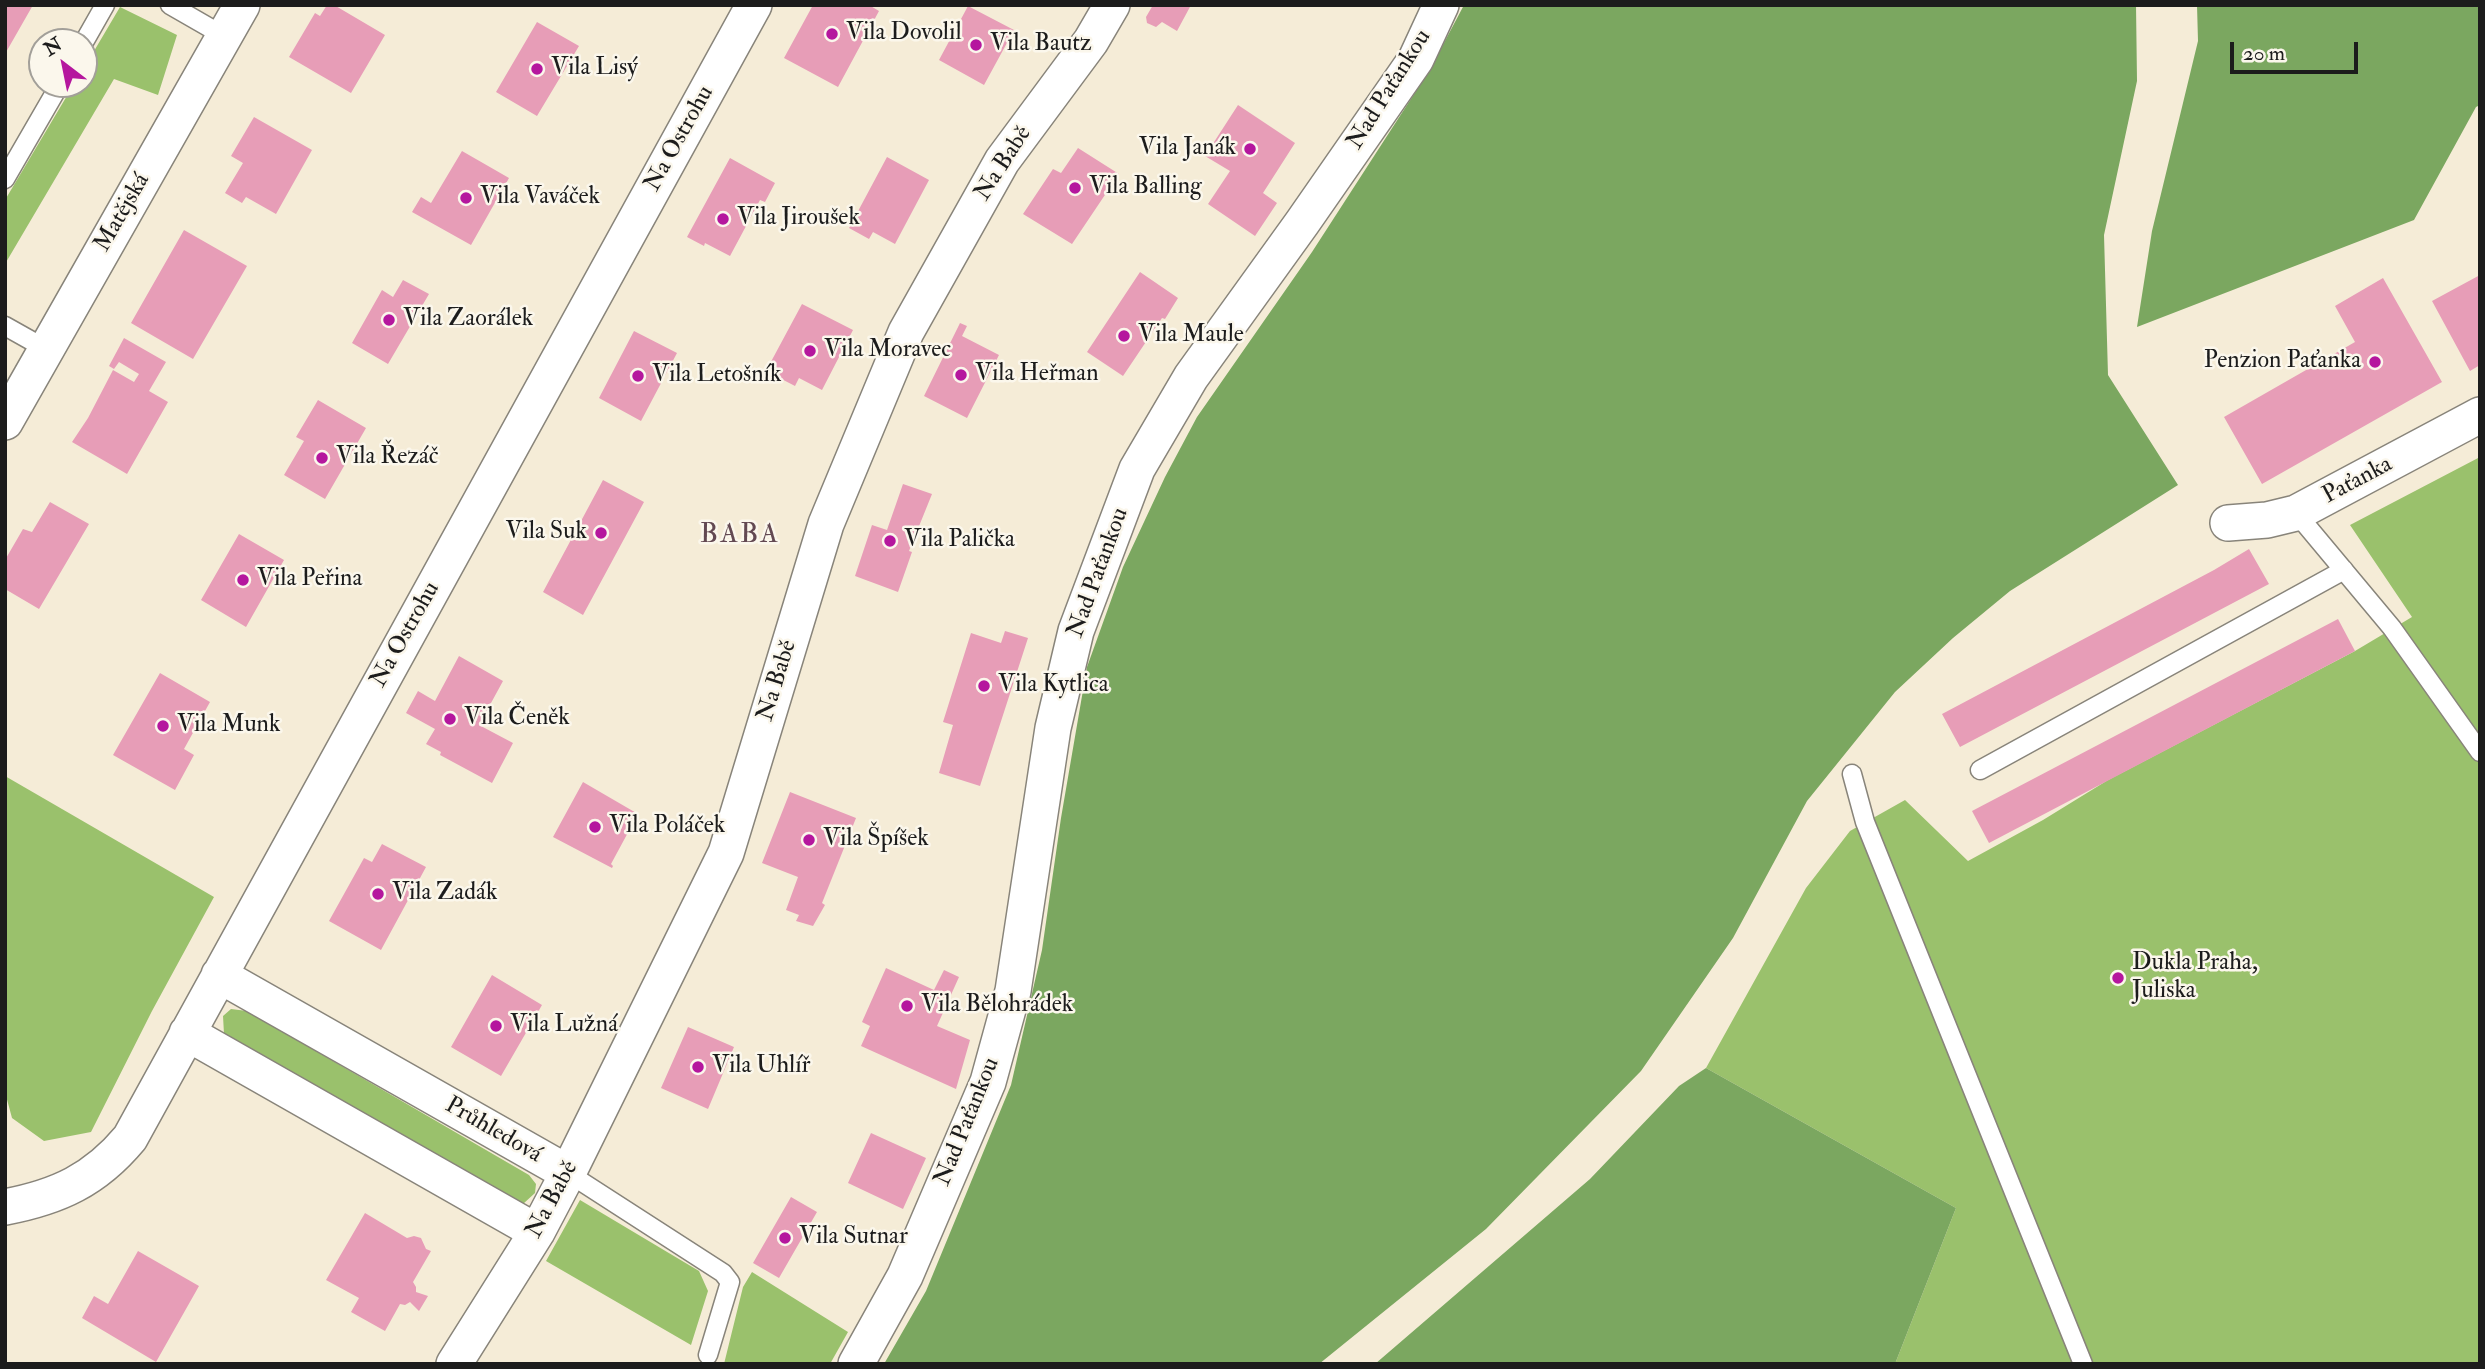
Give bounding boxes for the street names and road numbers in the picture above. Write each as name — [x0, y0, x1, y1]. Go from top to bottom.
street label: Nad Paťankou — [1342, 25, 1438, 155]
street label: Na Ostrohu — [639, 81, 721, 197]
street label: Na Babě — [969, 121, 1039, 207]
street label: Matějská — [89, 169, 157, 257]
street label: Paťanka — [2318, 451, 2398, 511]
street label: Nad Paťankou — [1062, 504, 1136, 642]
street label: Na Ostrohu — [365, 577, 447, 693]
street label: Na Babě — [752, 637, 804, 725]
street label: Nad Paťankou — [929, 1054, 1007, 1190]
street label: Průhledová — [439, 1092, 547, 1170]
street label: Na Babě — [521, 1156, 585, 1244]

